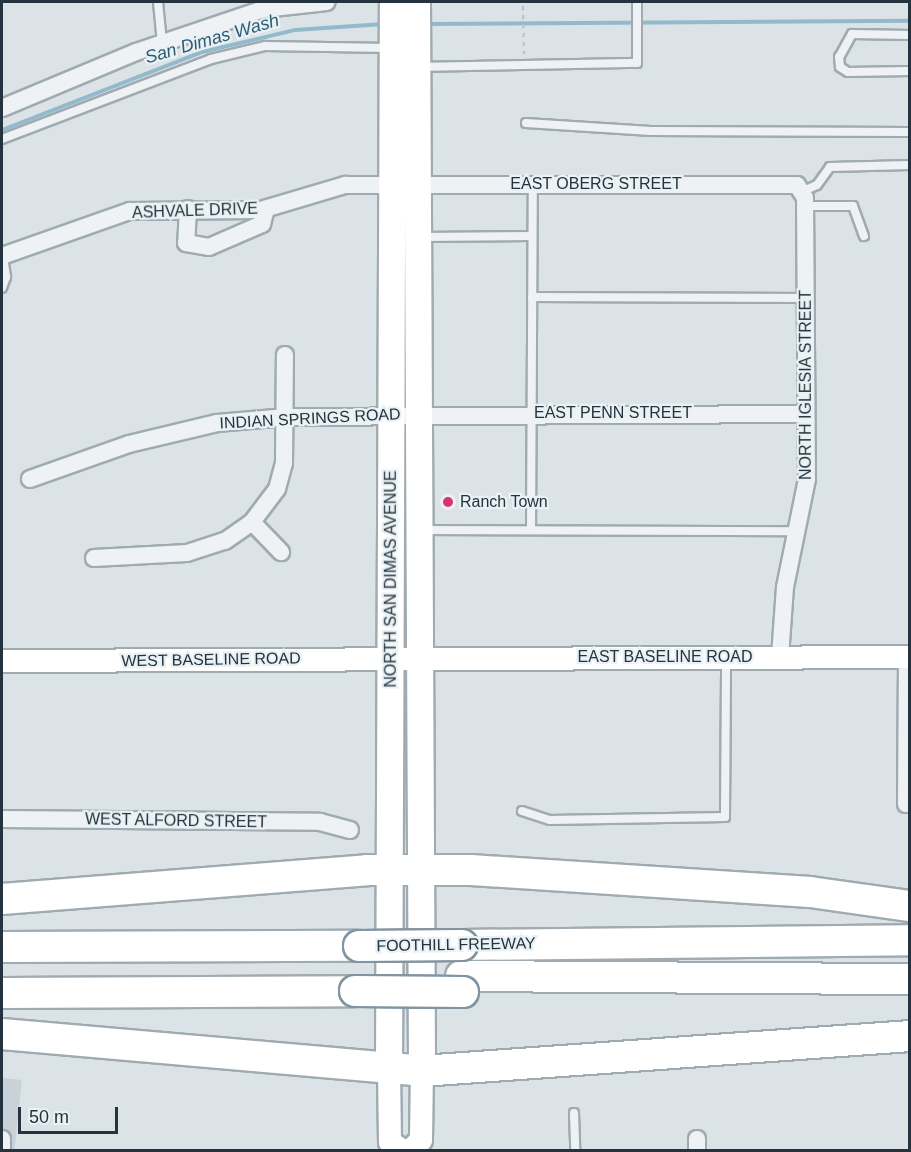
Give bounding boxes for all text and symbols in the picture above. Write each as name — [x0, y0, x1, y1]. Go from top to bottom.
water label: San Dimas Wash — [142, 10, 282, 68]
street label: EAST OBERG STREET — [510, 174, 682, 194]
street label: ASHVALE DRIVE — [132, 199, 258, 223]
street label: NORTH IGLESIA STREET — [796, 290, 816, 480]
street label: EAST PENN STREET — [534, 403, 692, 423]
street label: INDIAN SPRINGS ROAD — [219, 405, 401, 433]
street label: NORTH SAN DIMAS AVENUE — [381, 470, 401, 688]
place label: Ranch Town — [460, 492, 548, 512]
marker: Ranch Town — [441, 495, 455, 509]
street label: EAST BASELINE ROAD — [577, 647, 753, 667]
street label: WEST BASELINE ROAD — [121, 649, 301, 671]
street label: WEST ALFORD STREET — [84, 810, 268, 832]
street label: FOOTHILL FREEWAY — [376, 934, 536, 956]
scale bar — [21, 1095, 122, 1133]
text: 50 m — [29, 1107, 69, 1127]

